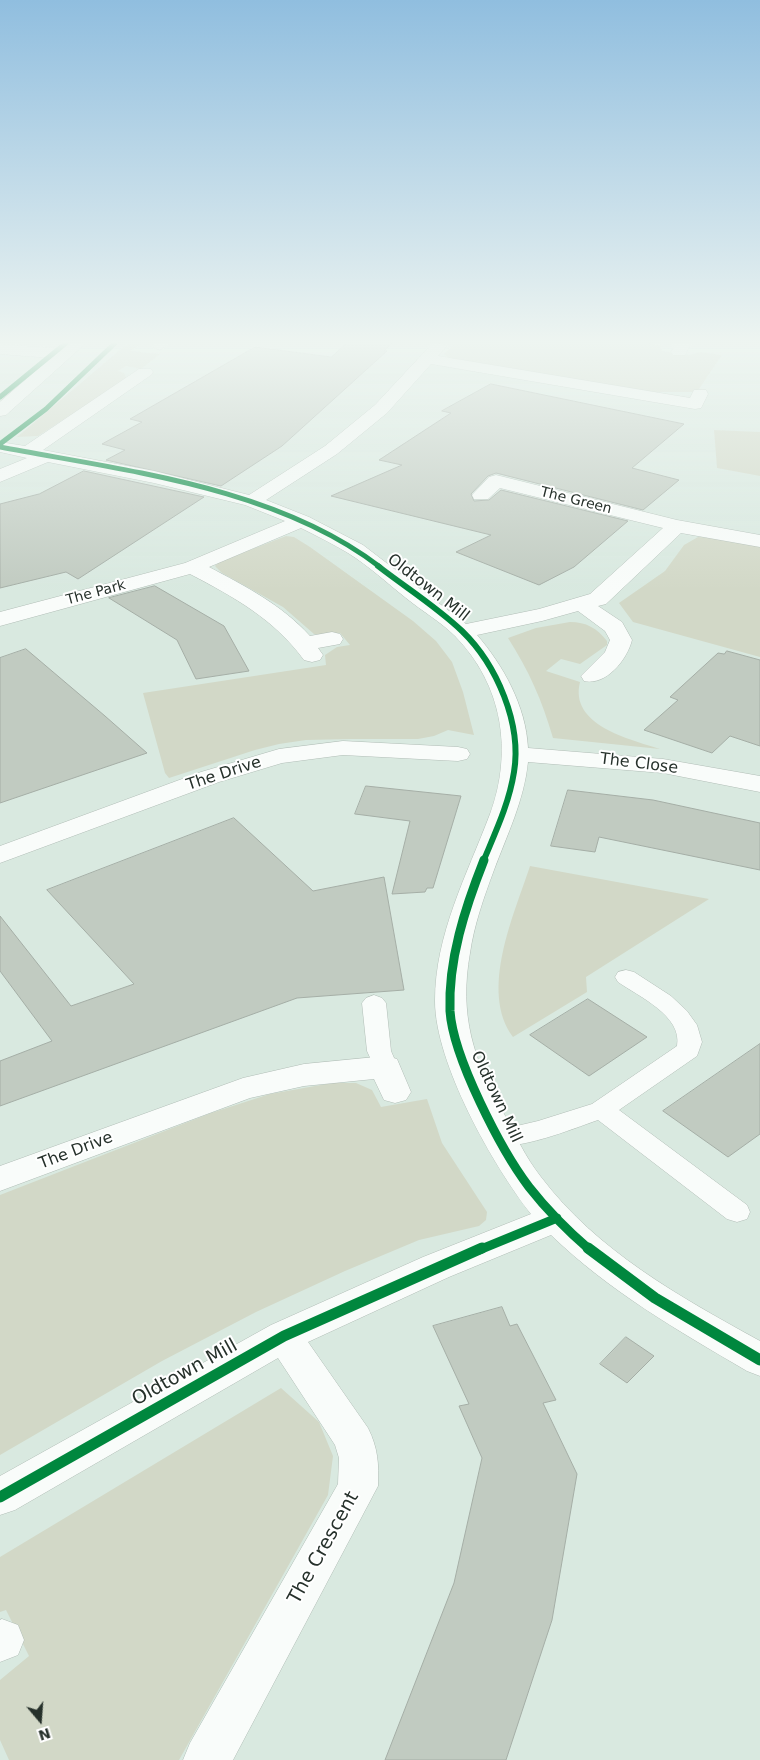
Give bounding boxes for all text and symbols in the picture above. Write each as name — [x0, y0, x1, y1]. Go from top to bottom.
street label: The Green — [539, 484, 613, 518]
street label: Oldtown Mill — [383, 550, 473, 626]
street label: The Park — [64, 577, 128, 609]
street label: The Close — [599, 750, 679, 778]
street label: The Drive — [184, 753, 264, 795]
street label: Oldtown Mill — [466, 1048, 526, 1146]
street label: The Drive — [36, 1128, 116, 1174]
street label: Oldtown Mill — [128, 1335, 242, 1411]
street label: The Crescent — [284, 1488, 364, 1608]
north arrow — [15, 1695, 65, 1745]
text: N — [37, 1725, 53, 1744]

